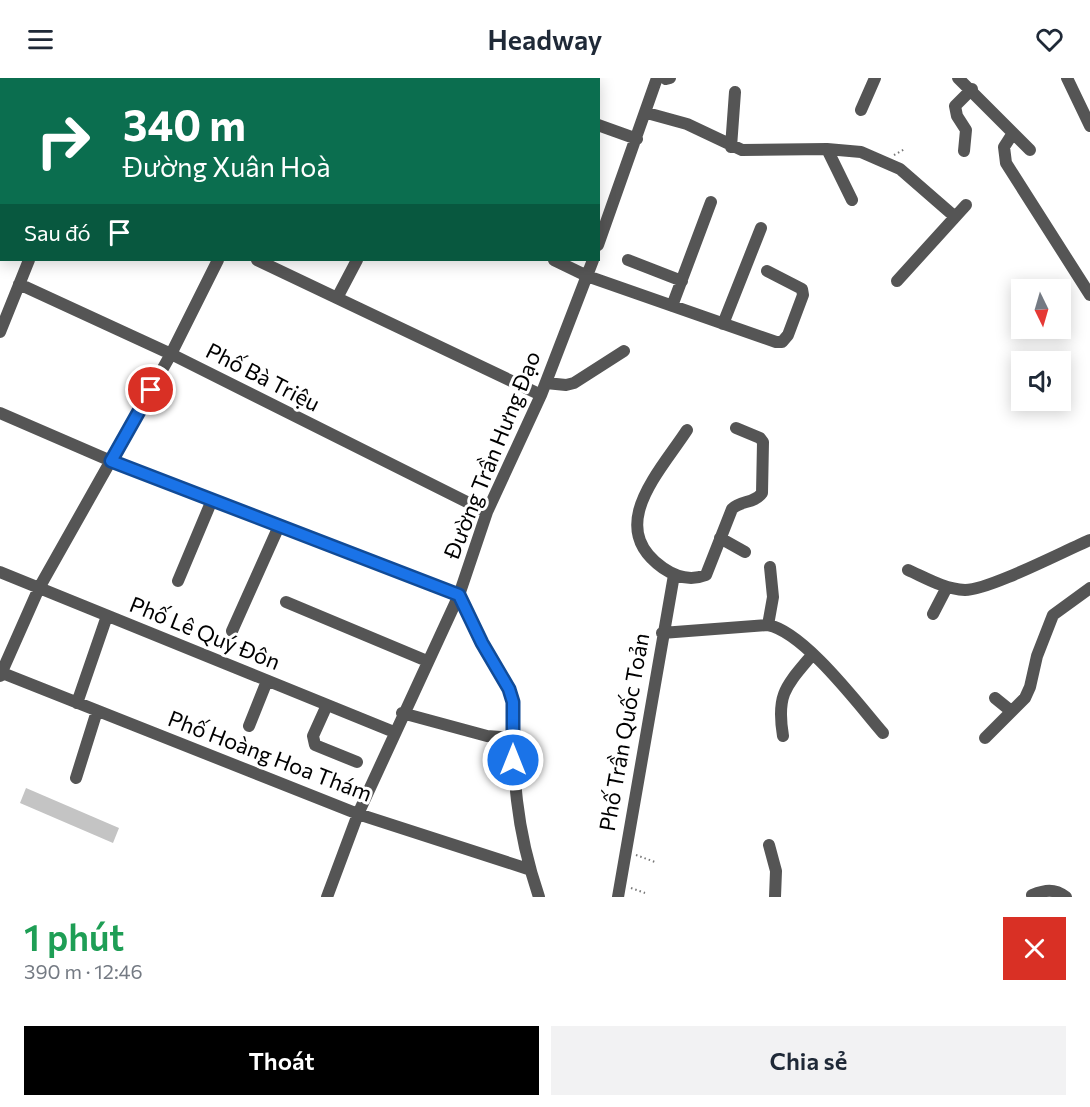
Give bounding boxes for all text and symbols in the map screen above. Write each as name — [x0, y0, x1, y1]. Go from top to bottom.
icon: menu — [24, 23, 57, 56]
text: Headway — [488, 23, 602, 56]
icon: heart — [1033, 23, 1066, 56]
text: 340 m — [123, 98, 246, 150]
icon: right — [24, 102, 102, 180]
text: Đường Xuân Hoà — [123, 150, 330, 183]
icon: arrive — [103, 216, 136, 249]
text: Sau đó — [24, 219, 91, 246]
north arrow — [1011, 279, 1071, 339]
map controls — [1011, 279, 1071, 411]
street label: Phố Bà Triệu — [202, 336, 325, 417]
street label: Đường Trần Hưng Đạo — [437, 347, 546, 564]
button: sound — [1011, 351, 1071, 411]
pin — [125, 364, 176, 415]
icon: arrive — [134, 373, 167, 406]
street label: Phố Lê Quý Đôn — [126, 590, 284, 675]
street label: Phố Trần Quốc Toản — [593, 631, 654, 833]
street label: Phố Hoàng Hoa Thám — [164, 704, 376, 807]
position arrow — [481, 728, 545, 792]
text: 1 phút — [24, 914, 124, 958]
button: close — [1003, 917, 1066, 980]
text: 390 m · 12:46 — [24, 959, 143, 983]
button: Thoát — [24, 1026, 539, 1095]
button: Chia sẻ — [551, 1026, 1066, 1095]

